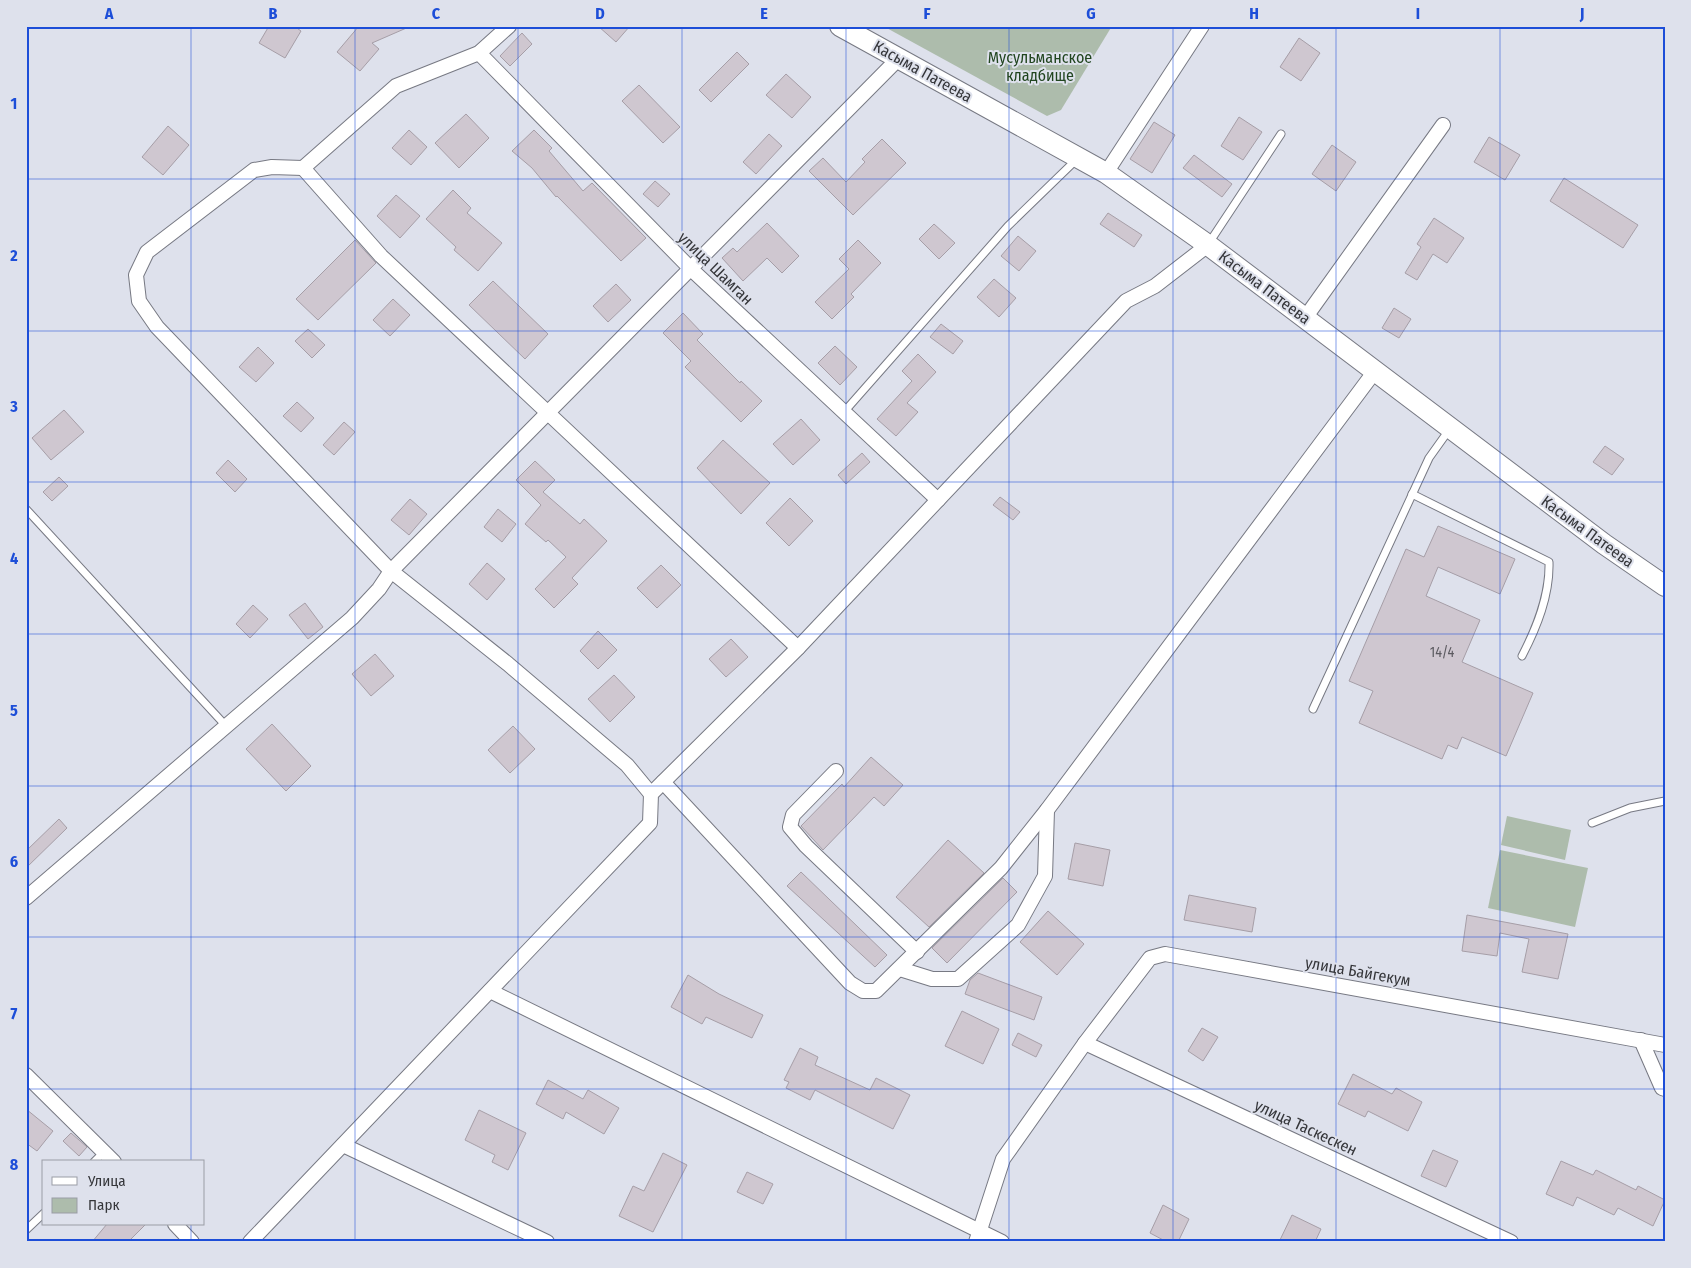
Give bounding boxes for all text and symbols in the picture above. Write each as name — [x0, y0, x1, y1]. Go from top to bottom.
text: A — [104, 4, 114, 23]
text: B — [269, 4, 278, 23]
text: C — [432, 4, 441, 23]
text: D — [595, 4, 605, 23]
text: E — [760, 4, 768, 23]
text: F — [923, 4, 931, 23]
text: G — [1086, 4, 1096, 23]
text: H — [1249, 4, 1259, 23]
text: I — [1416, 4, 1420, 23]
text: J — [1579, 4, 1584, 23]
street label: Касыма Патеева — [870, 36, 976, 106]
park label: Мусульманское кладбище — [988, 48, 1092, 85]
text: 1 — [11, 94, 17, 113]
street label: улица Шамган — [674, 228, 757, 309]
text: 2 — [9, 246, 18, 265]
street label: Касыма Патеева — [1215, 247, 1314, 328]
text: 3 — [9, 397, 18, 416]
street label: Касыма Патеева — [1538, 491, 1638, 571]
text: 4 — [10, 549, 18, 568]
house number: 14/4 — [1430, 644, 1455, 661]
text: 5 — [10, 701, 18, 720]
text: 6 — [10, 852, 18, 871]
street label: улица Байгекум — [1304, 953, 1412, 990]
text: 7 — [11, 1004, 18, 1023]
street label: улица Таскескен — [1251, 1095, 1360, 1160]
text: 8 — [10, 1155, 19, 1174]
legend — [42, 1160, 205, 1226]
text: Улица — [87, 1172, 126, 1190]
text: Парк — [88, 1196, 119, 1214]

